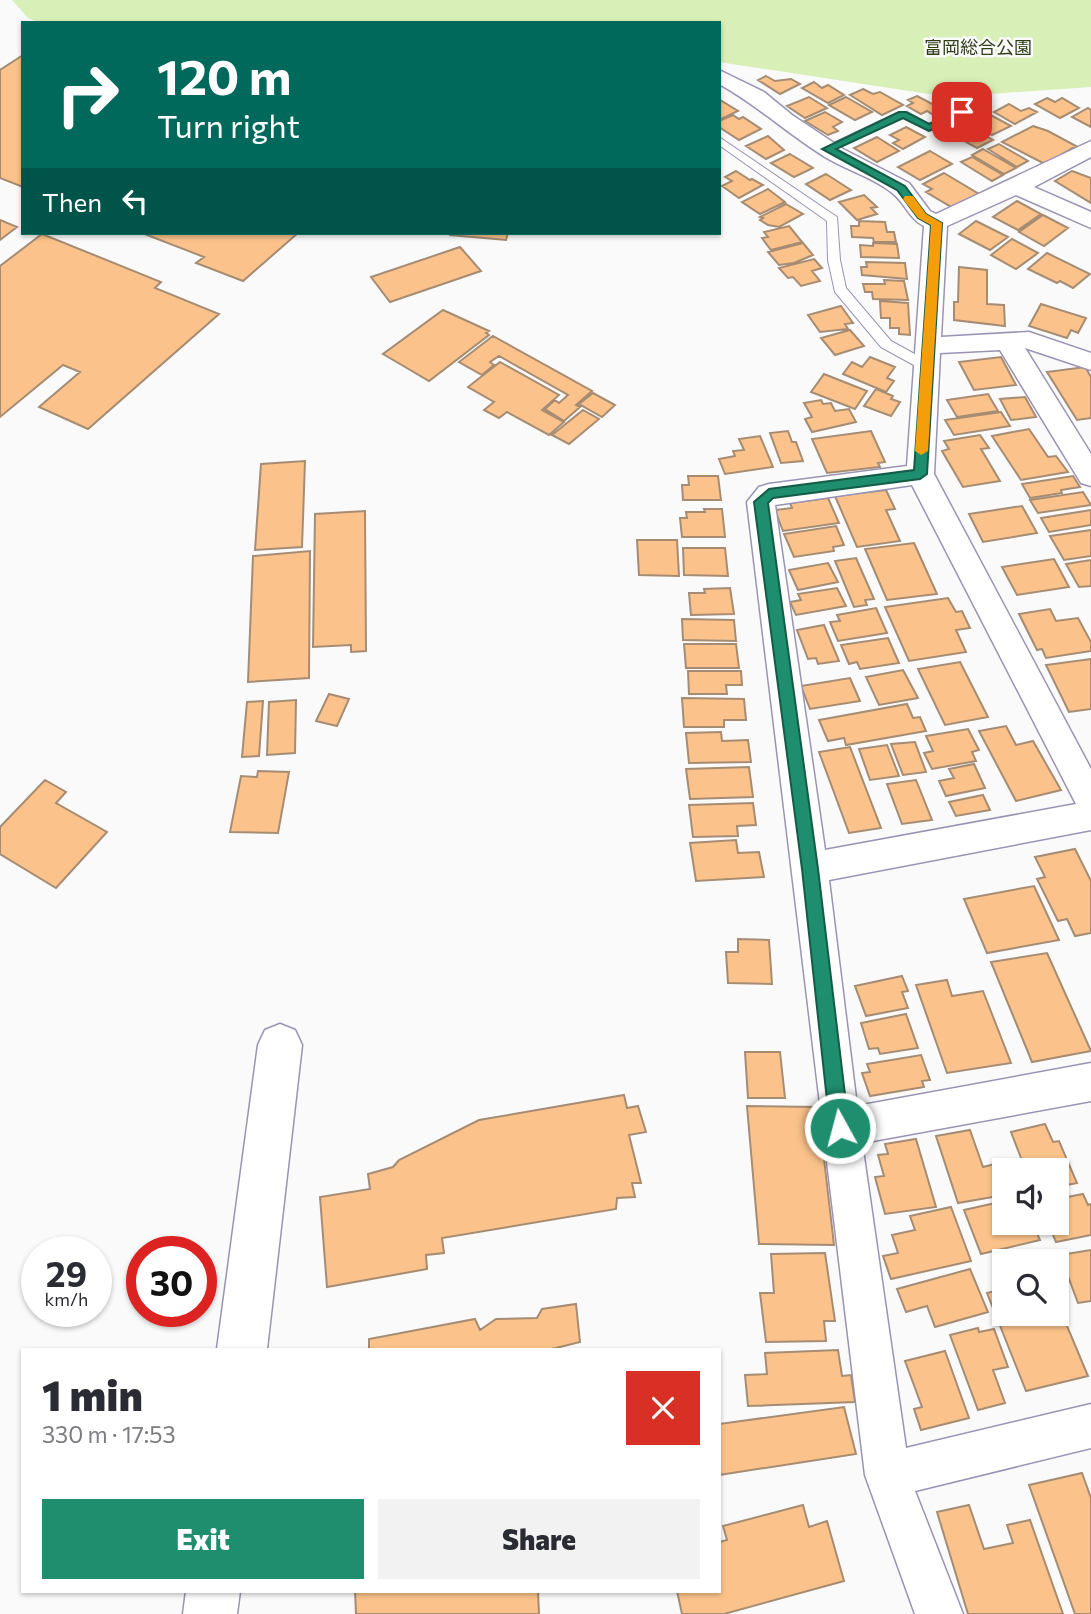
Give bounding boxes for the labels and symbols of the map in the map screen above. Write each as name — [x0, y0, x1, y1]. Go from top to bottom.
park label: 富岡総合公園 — [924, 36, 1032, 58]
pin — [932, 82, 992, 142]
position arrow — [803, 1091, 877, 1165]
speed limit sign: 30 — [126, 1236, 217, 1327]

